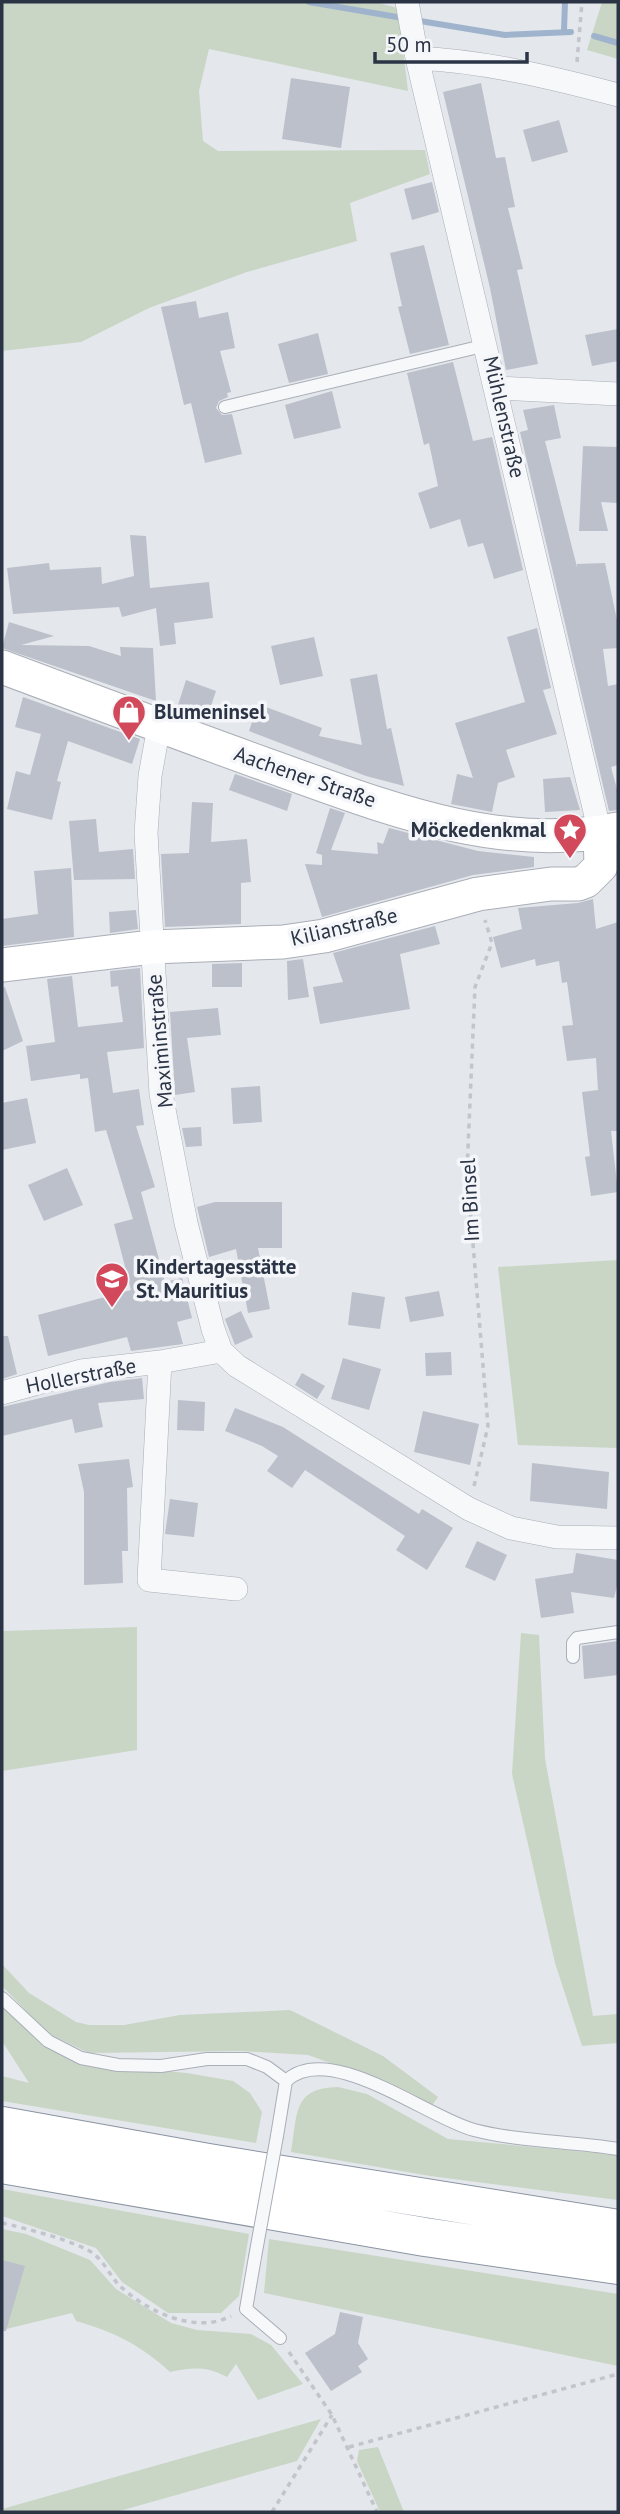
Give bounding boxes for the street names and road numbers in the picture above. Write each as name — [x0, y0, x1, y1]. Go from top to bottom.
street label: Mühlenstraße — [477, 353, 532, 480]
street label: Aachener Straße — [231, 740, 380, 813]
street label: Kilianstraße — [288, 901, 400, 952]
street label: Maximinstraße — [140, 973, 179, 1109]
street label: Im Binsel — [454, 1157, 485, 1243]
street label: Hollerstraße — [23, 1352, 138, 1399]

